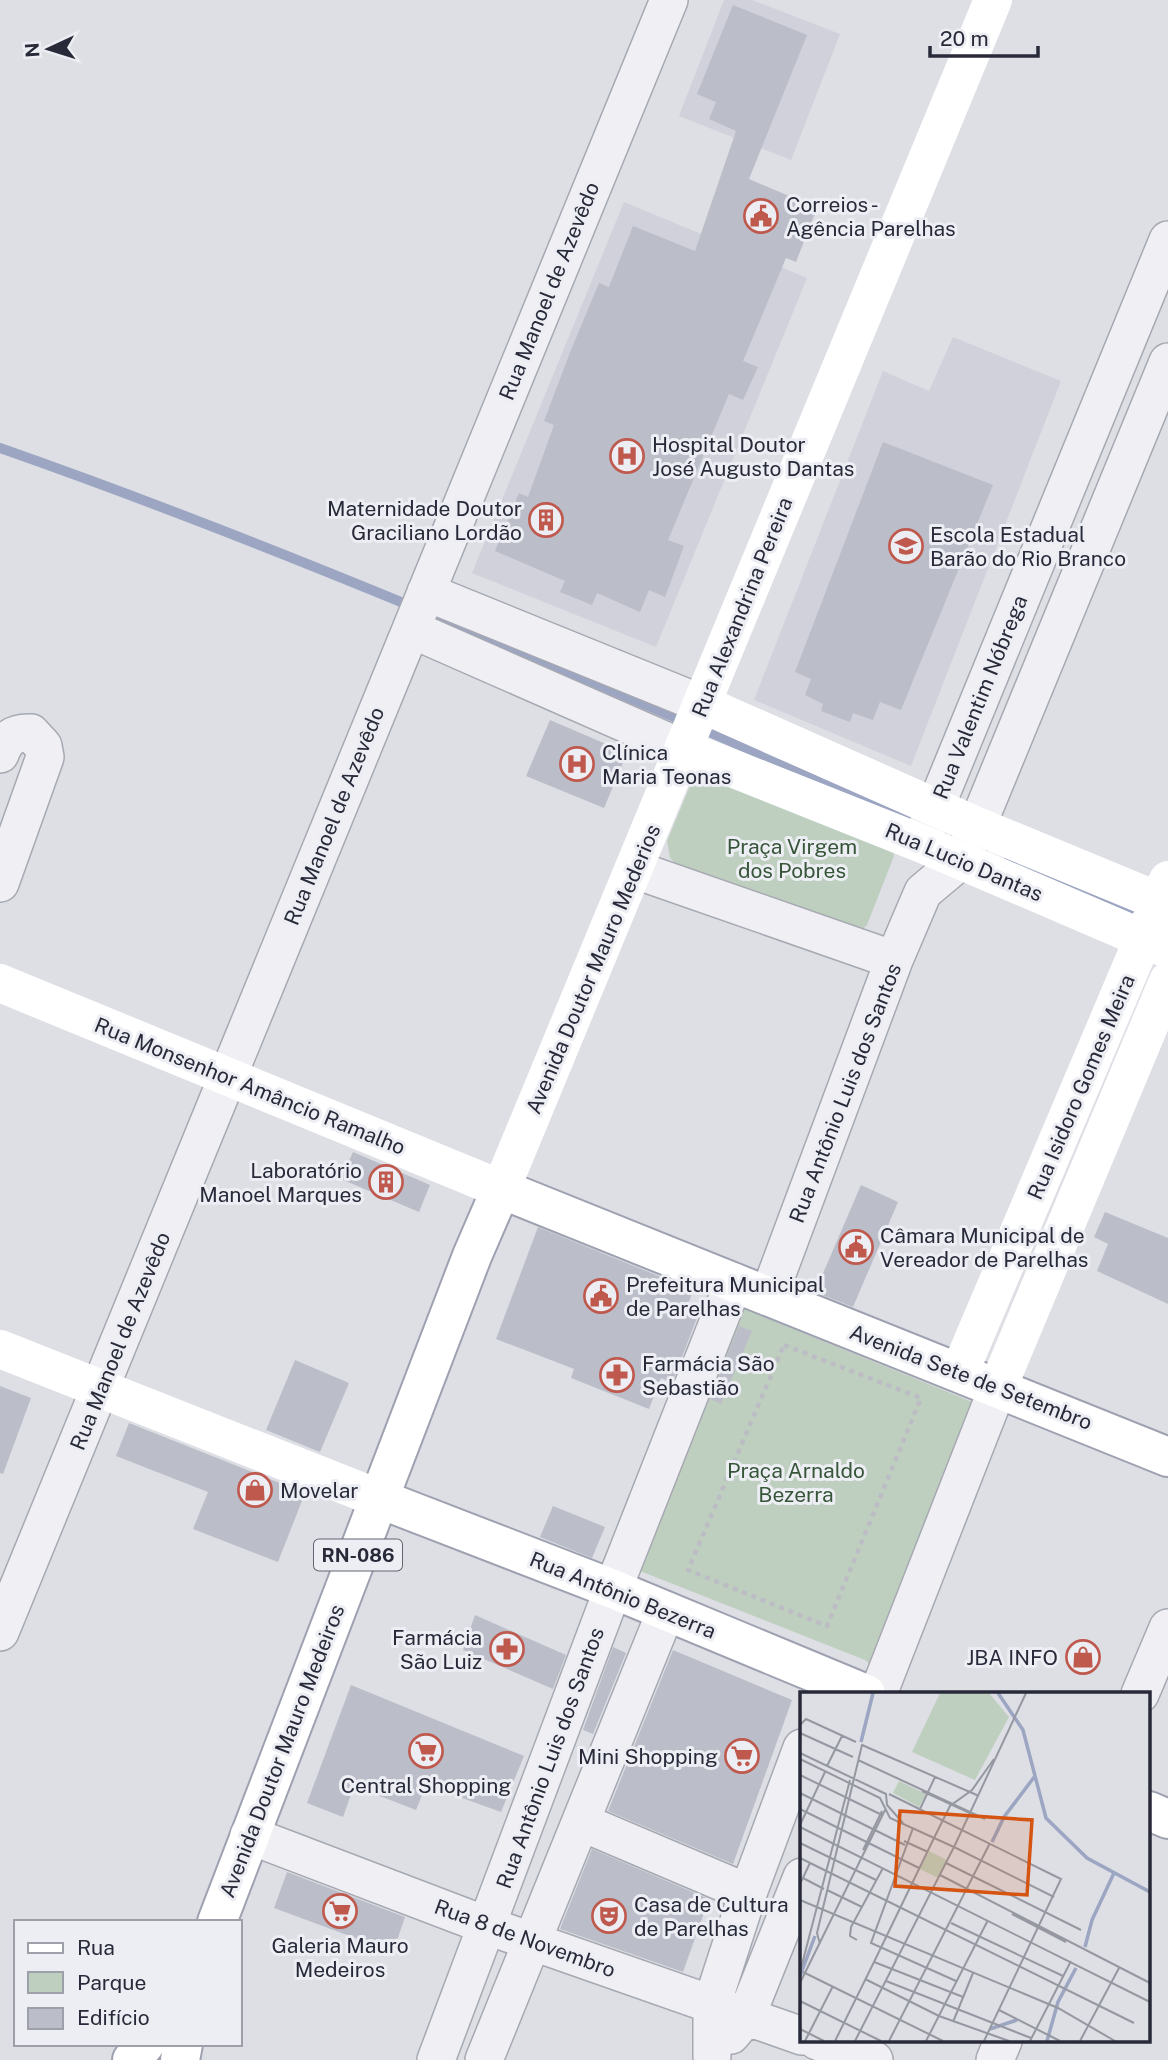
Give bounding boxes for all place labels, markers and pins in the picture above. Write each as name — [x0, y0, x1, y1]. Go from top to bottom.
place label: Correios - Agência Parelhas — [786, 192, 956, 241]
public building icon: Correios - Agência Parelhas — [742, 197, 780, 235]
place label: Hospital Doutor José Augusto Dantas — [652, 432, 854, 481]
hospital icon: Hospital Doutor José Augusto Dantas — [608, 437, 646, 475]
place label: Maternidade Doutor Graciliano Lordão — [327, 496, 522, 545]
building icon: Maternidade Doutor Graciliano Lordão — [527, 501, 565, 539]
place label: Escola Estadual Barão do Rio Branco — [930, 522, 1126, 571]
school or university icon: Escola Estadual Barão do Rio Branco — [887, 527, 925, 565]
place label: Clínica Maria Teonas — [602, 740, 731, 789]
hospital icon: Clínica Maria Teonas — [558, 745, 596, 783]
place label: Laboratório Manoel Marques — [199, 1158, 362, 1207]
building icon: Laboratório Manoel Marques — [367, 1163, 405, 1201]
place label: Câmara Municipal de Vereador de Parelhas — [880, 1223, 1089, 1272]
public building icon: Câmara Municipal de Vereador de Parelhas — [837, 1228, 875, 1266]
place label: Prefeitura Municipal de Parelhas — [626, 1272, 824, 1321]
public building icon: Prefeitura Municipal de Parelhas — [582, 1277, 620, 1315]
place label: Farmácia São Sebastião — [642, 1351, 775, 1400]
pharmacy icon: Farmácia São Sebastião — [598, 1356, 636, 1394]
shop icon: Movelar — [236, 1471, 274, 1509]
place label: Movelar — [280, 1478, 358, 1503]
place label: Farmácia São Luiz — [392, 1625, 482, 1674]
pharmacy icon: Farmácia São Luiz — [488, 1630, 526, 1668]
shop icon: JBA INFO — [1064, 1638, 1102, 1676]
place label: JBA INFO — [966, 1645, 1058, 1670]
supermarket icon: Central Shopping — [407, 1732, 445, 1770]
supermarket icon: Mini Shopping — [723, 1737, 761, 1775]
place label: Mini Shopping — [578, 1744, 718, 1769]
place label: Central Shopping — [341, 1773, 511, 1798]
supermarket icon: Galeria Mauro Medeiros — [321, 1892, 359, 1930]
place label: Casa de Cultura de Parelhas — [634, 1892, 789, 1941]
theatre icon: Casa de Cultura de Parelhas — [590, 1897, 628, 1935]
place label: Galeria Mauro Medeiros — [271, 1933, 409, 1982]

